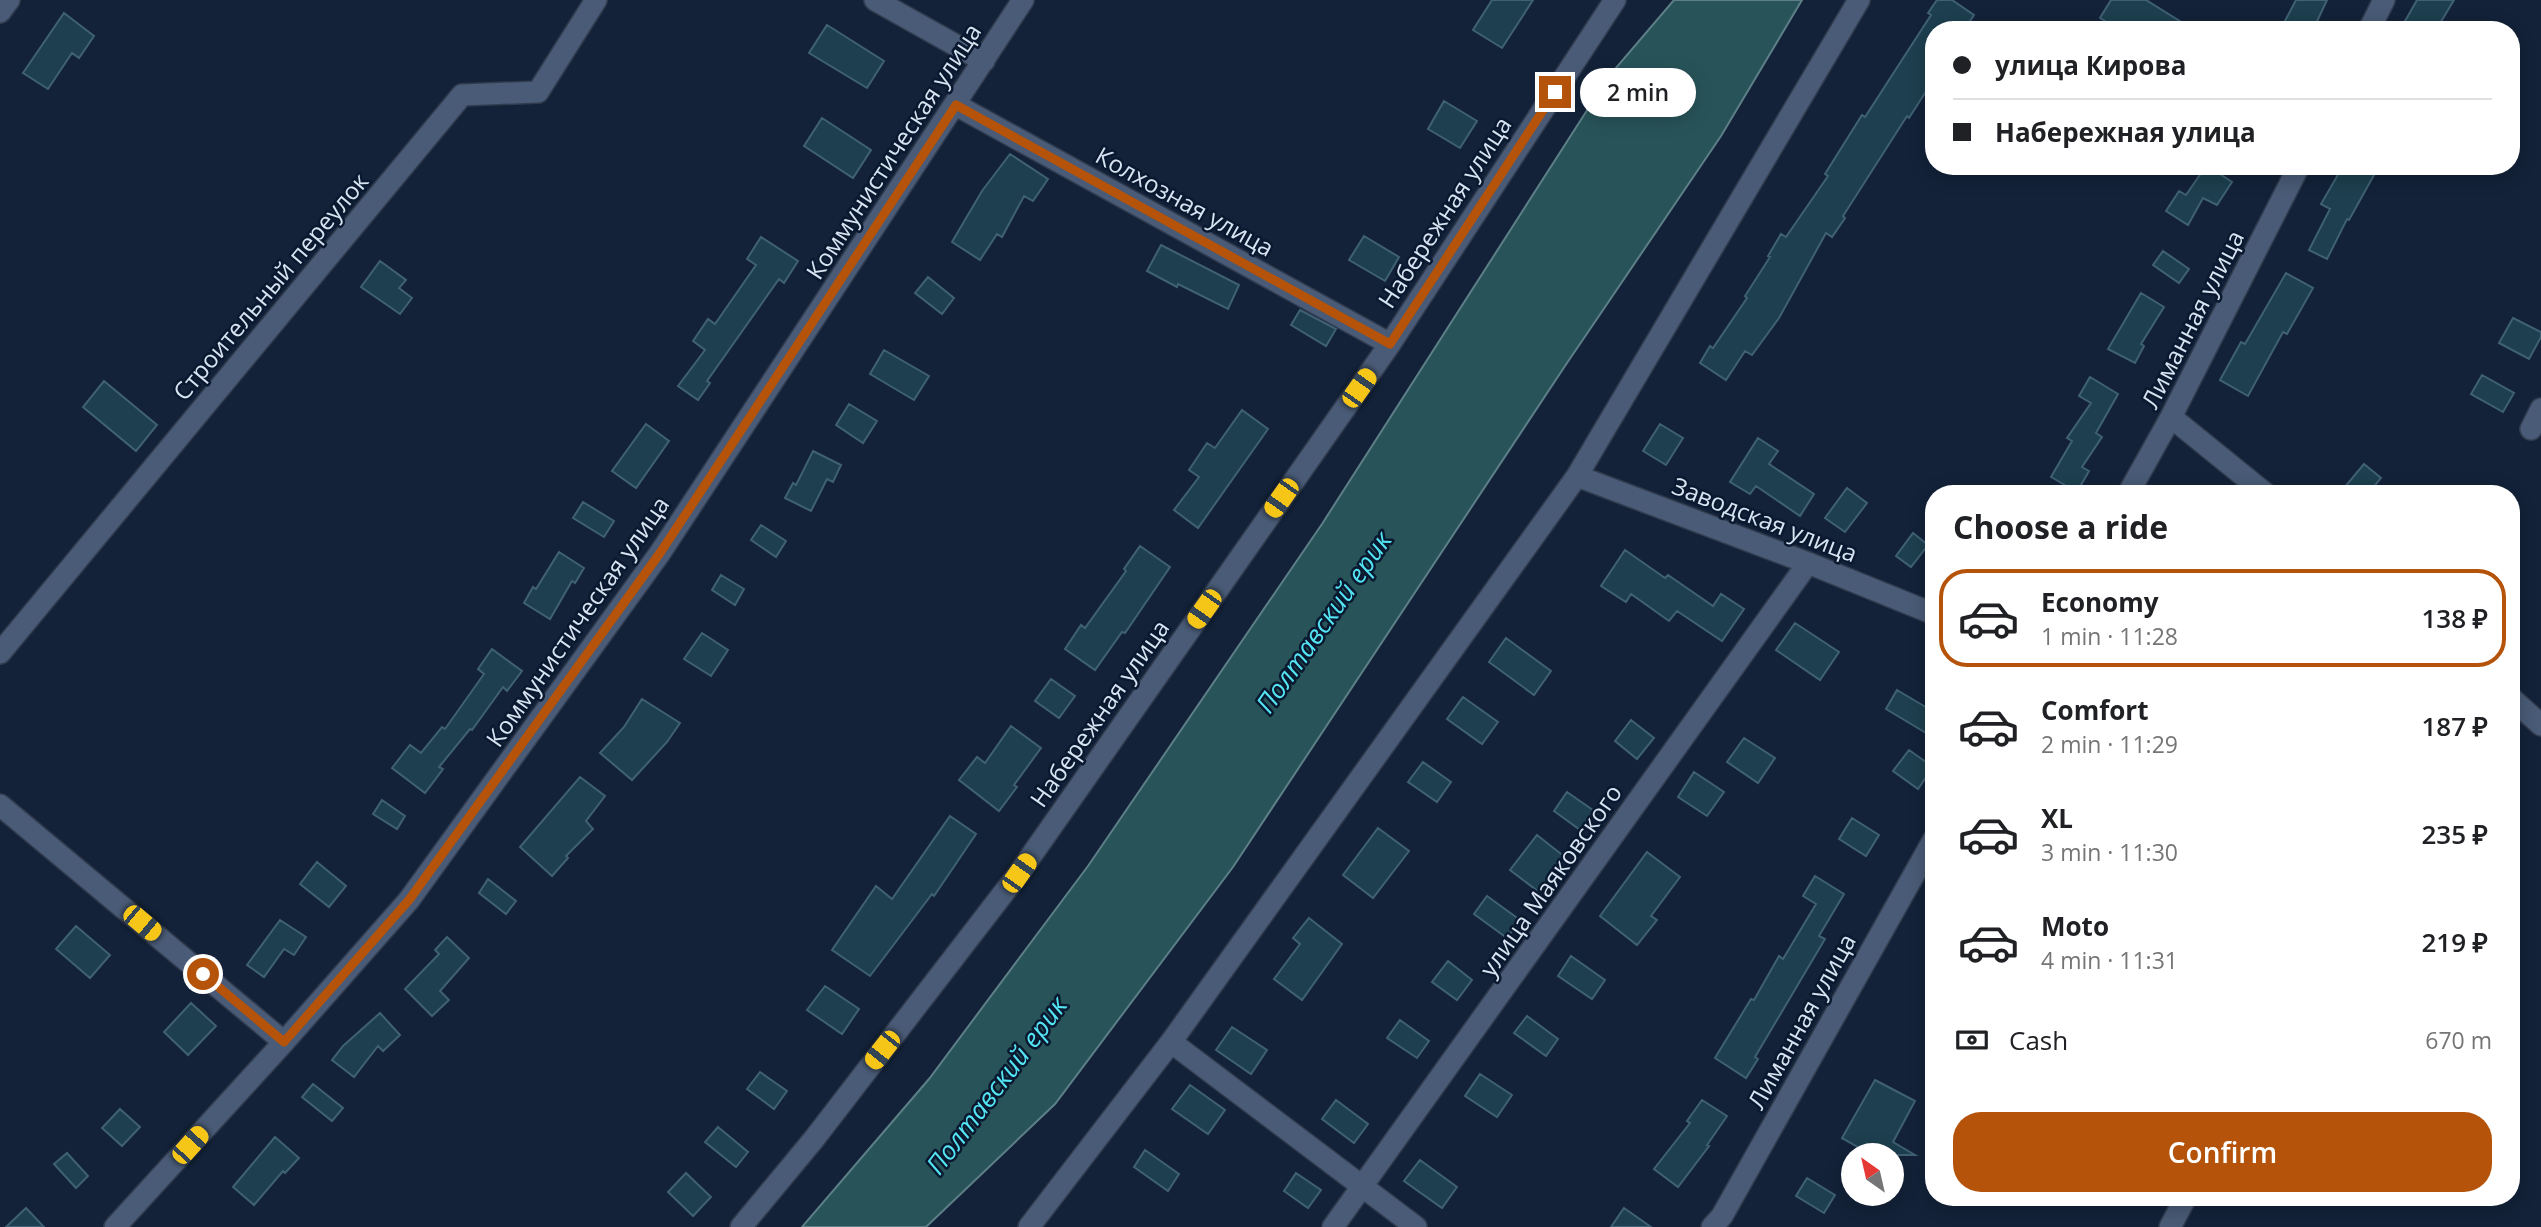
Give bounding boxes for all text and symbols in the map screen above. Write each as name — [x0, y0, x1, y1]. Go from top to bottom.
street label: Коммунистическая улица — [798, 17, 988, 285]
text: улица Кирова — [1995, 47, 2186, 83]
callout: 2 min — [1580, 68, 1695, 116]
route end — [1539, 76, 1571, 108]
text: 2 min — [1607, 76, 1669, 108]
street label: Набережная улица — [1370, 110, 1518, 314]
text: Набережная улица — [1995, 114, 2256, 150]
street label: Колхозная улица — [1090, 138, 1280, 264]
street label: Строительный переулок — [165, 165, 375, 407]
street label: Лиманная улица — [2133, 224, 2251, 414]
car — [1339, 365, 1380, 411]
street label: Заводская улица — [1668, 469, 1862, 569]
car — [1261, 475, 1302, 521]
street label: Коммунистическая улица — [478, 489, 676, 753]
text: Choose a ride — [1953, 505, 2168, 548]
water label: Полтавский ерик — [1247, 523, 1400, 720]
text: Economy — [2041, 584, 2159, 620]
car — [1184, 586, 1225, 632]
icon: car — [1957, 587, 2020, 650]
text: 138 ₽ — [2422, 600, 2488, 636]
street label: Набережная улица — [1022, 613, 1176, 813]
text: 1 min · 11:28 — [2041, 620, 2178, 652]
text: Comfort — [2041, 692, 2148, 728]
icon: car — [1957, 695, 2020, 758]
text: 187 ₽ — [2422, 708, 2488, 744]
text: 2 min · 11:29 — [2041, 728, 2178, 760]
street label: улица Маяковского — [1471, 777, 1629, 983]
text: XL — [2041, 800, 2073, 836]
icon: car — [1957, 803, 2020, 866]
text: 235 ₽ — [2422, 816, 2488, 852]
text: 3 min · 11:30 — [2041, 836, 2178, 868]
car — [999, 850, 1040, 896]
car — [120, 901, 165, 945]
text: Moto — [2041, 908, 2109, 944]
icon: car — [1957, 911, 2020, 974]
text: 219 ₽ — [2422, 924, 2488, 960]
street label: Лиманная улица — [1739, 927, 1863, 1115]
text: 4 min · 11:31 — [2041, 944, 2178, 976]
route start — [187, 958, 219, 990]
water label: Полтавский ерик — [917, 987, 1076, 1181]
icon: cash — [1953, 1021, 1991, 1059]
text: Cash — [2009, 1022, 2068, 1058]
text: 670 m — [2425, 1024, 2492, 1056]
car — [861, 1027, 904, 1073]
button: Confirm — [1953, 1112, 2492, 1192]
car — [169, 1122, 212, 1168]
north arrow — [1841, 1143, 1904, 1206]
map controls — [1841, 1143, 1904, 1206]

